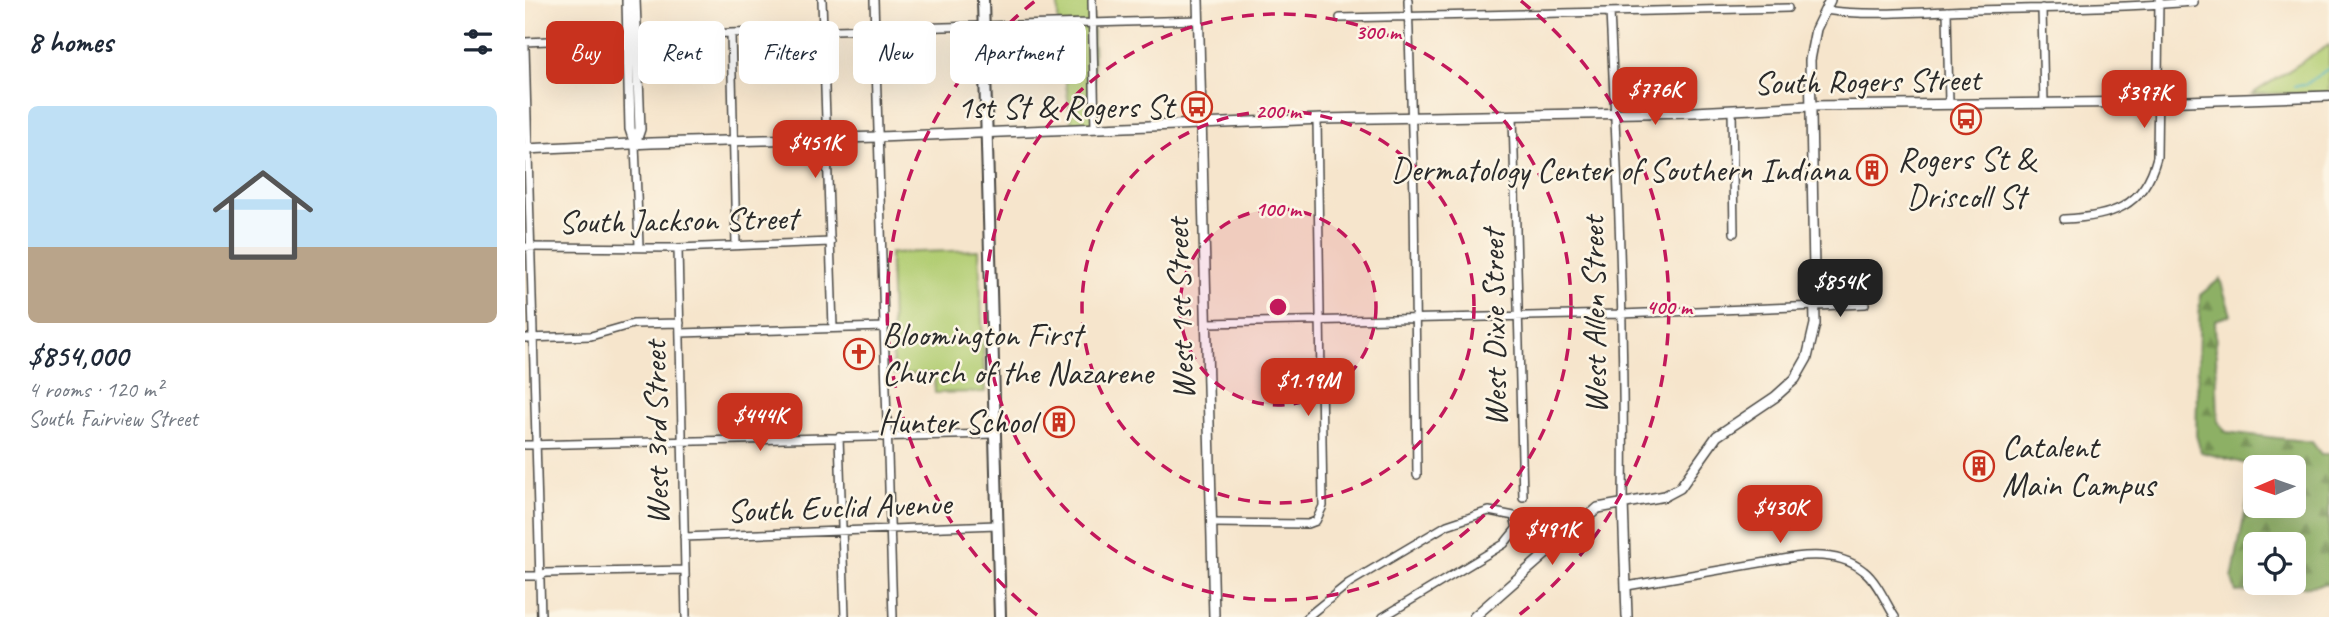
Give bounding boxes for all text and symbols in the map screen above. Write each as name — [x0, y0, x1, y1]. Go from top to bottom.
text: 300 m — [1355, 19, 1403, 45]
chip: Buy — [546, 21, 624, 84]
chip: Rent — [638, 21, 725, 84]
chip: Filters — [739, 21, 839, 84]
chip: New — [853, 21, 936, 84]
chip: Apartment — [950, 21, 1086, 84]
text: 8 homes — [28, 23, 113, 61]
icon: filters — [459, 23, 497, 61]
street label: South Rogers Street — [1753, 58, 1984, 104]
pin: $776K — [1606, 68, 1704, 127]
pin: $397K — [2095, 71, 2193, 130]
text: $776K — [1628, 75, 1682, 104]
text: $397K — [2118, 78, 2170, 107]
place label: 1st St & Rogers St — [957, 86, 1177, 128]
bus stop icon: 1st St & Rogers St — [1180, 90, 1214, 124]
text: 200 m — [1255, 98, 1303, 124]
bus stop icon: Rogers St & Driscoll St — [1949, 102, 1983, 136]
pin: $451K — [766, 120, 864, 180]
text: $451K — [789, 128, 841, 157]
place label: Rogers St & Driscoll St — [1898, 138, 2038, 218]
place label: Dermatology Center of Southern Indiana — [1391, 149, 1851, 191]
icon: home — [200, 152, 326, 278]
building icon: Dermatology Center of Southern Indiana — [1855, 153, 1889, 187]
text: 100 m — [1255, 196, 1303, 222]
street label: South Jackson Street — [558, 197, 802, 243]
street label: West Allen Street — [1571, 213, 1617, 414]
street label: West 1st Street — [1156, 215, 1204, 400]
street label: West Dixie Street — [1471, 225, 1517, 427]
pin: $854K — [1791, 260, 1889, 319]
text: $854K — [1814, 267, 1866, 296]
text: 400 m — [1646, 294, 1694, 320]
centre of rings — [1266, 295, 1290, 319]
place label: Bloomington First Church of the Nazarene — [882, 314, 1155, 394]
text: $854,000 — [28, 337, 128, 375]
church icon: Bloomington First Church of the Nazarene — [842, 337, 876, 371]
street label: West 3rd Street — [633, 338, 679, 525]
pin: $1.19M — [1251, 358, 1365, 418]
text: $1.19M — [1277, 366, 1339, 395]
text: 4 rooms · 120 m² — [28, 375, 163, 404]
pin: $444K — [711, 393, 809, 453]
text: $444K — [733, 401, 787, 430]
place label: Hunter School — [878, 401, 1041, 443]
text: South Fairview Street — [28, 404, 198, 433]
building icon: Hunter School — [1042, 405, 1076, 439]
place label: Catalent Main Campus — [2002, 426, 2158, 506]
building icon: Catalent Main Campus — [1962, 449, 1996, 483]
north arrow — [2243, 455, 2307, 518]
map controls — [2243, 455, 2306, 595]
street label: South Euclid Avenue — [726, 482, 954, 532]
pin: $430K — [1731, 486, 1829, 545]
text: $430K — [1753, 493, 1807, 522]
pin: $491K — [1503, 508, 1601, 567]
text: $491K — [1526, 515, 1578, 544]
button: locate — [2243, 532, 2306, 595]

